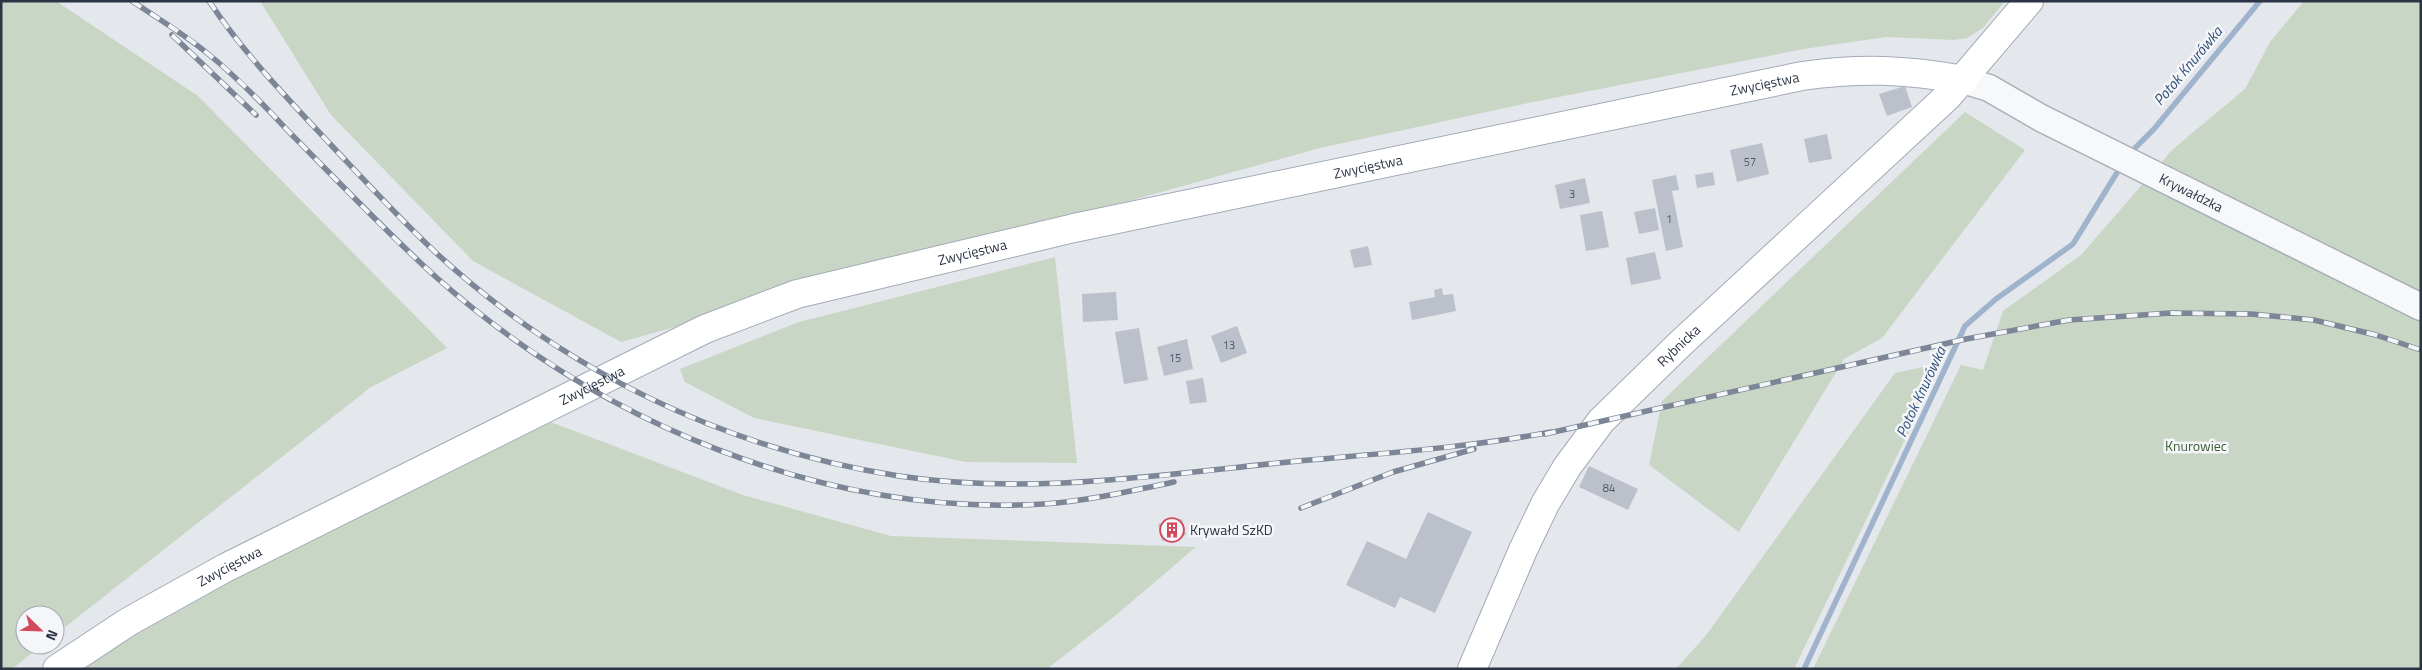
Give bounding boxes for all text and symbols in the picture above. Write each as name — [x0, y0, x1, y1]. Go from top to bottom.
water label: Potok Knurówka — [2148, 20, 2229, 110]
street label: Zwycięstwa — [1728, 66, 1801, 101]
street label: Zwycięstwa — [1332, 149, 1404, 184]
house number: 57 — [1744, 154, 1756, 170]
street label: Krywałdzka — [2156, 167, 2227, 217]
house number: 3 — [1569, 186, 1575, 202]
house number: 1 — [1666, 211, 1672, 227]
street label: Zwycięstwa — [936, 233, 1009, 270]
street label: Rybnicka — [1652, 319, 1705, 371]
house number: 13 — [1223, 337, 1235, 353]
water label: Potok Knurówka — [1890, 342, 1952, 441]
house number: 15 — [1169, 350, 1181, 366]
street label: Zwycięstwa — [556, 360, 628, 410]
park label: Knurowiec — [2165, 435, 2227, 456]
house number: 84 — [1603, 480, 1615, 496]
building icon: Krywałd SzKD — [1159, 517, 1185, 543]
place label: Krywałd SzKD — [1190, 519, 1273, 540]
street label: Zwycięstwa — [193, 540, 265, 591]
north arrow — [15, 605, 65, 655]
text: N — [41, 627, 64, 644]

